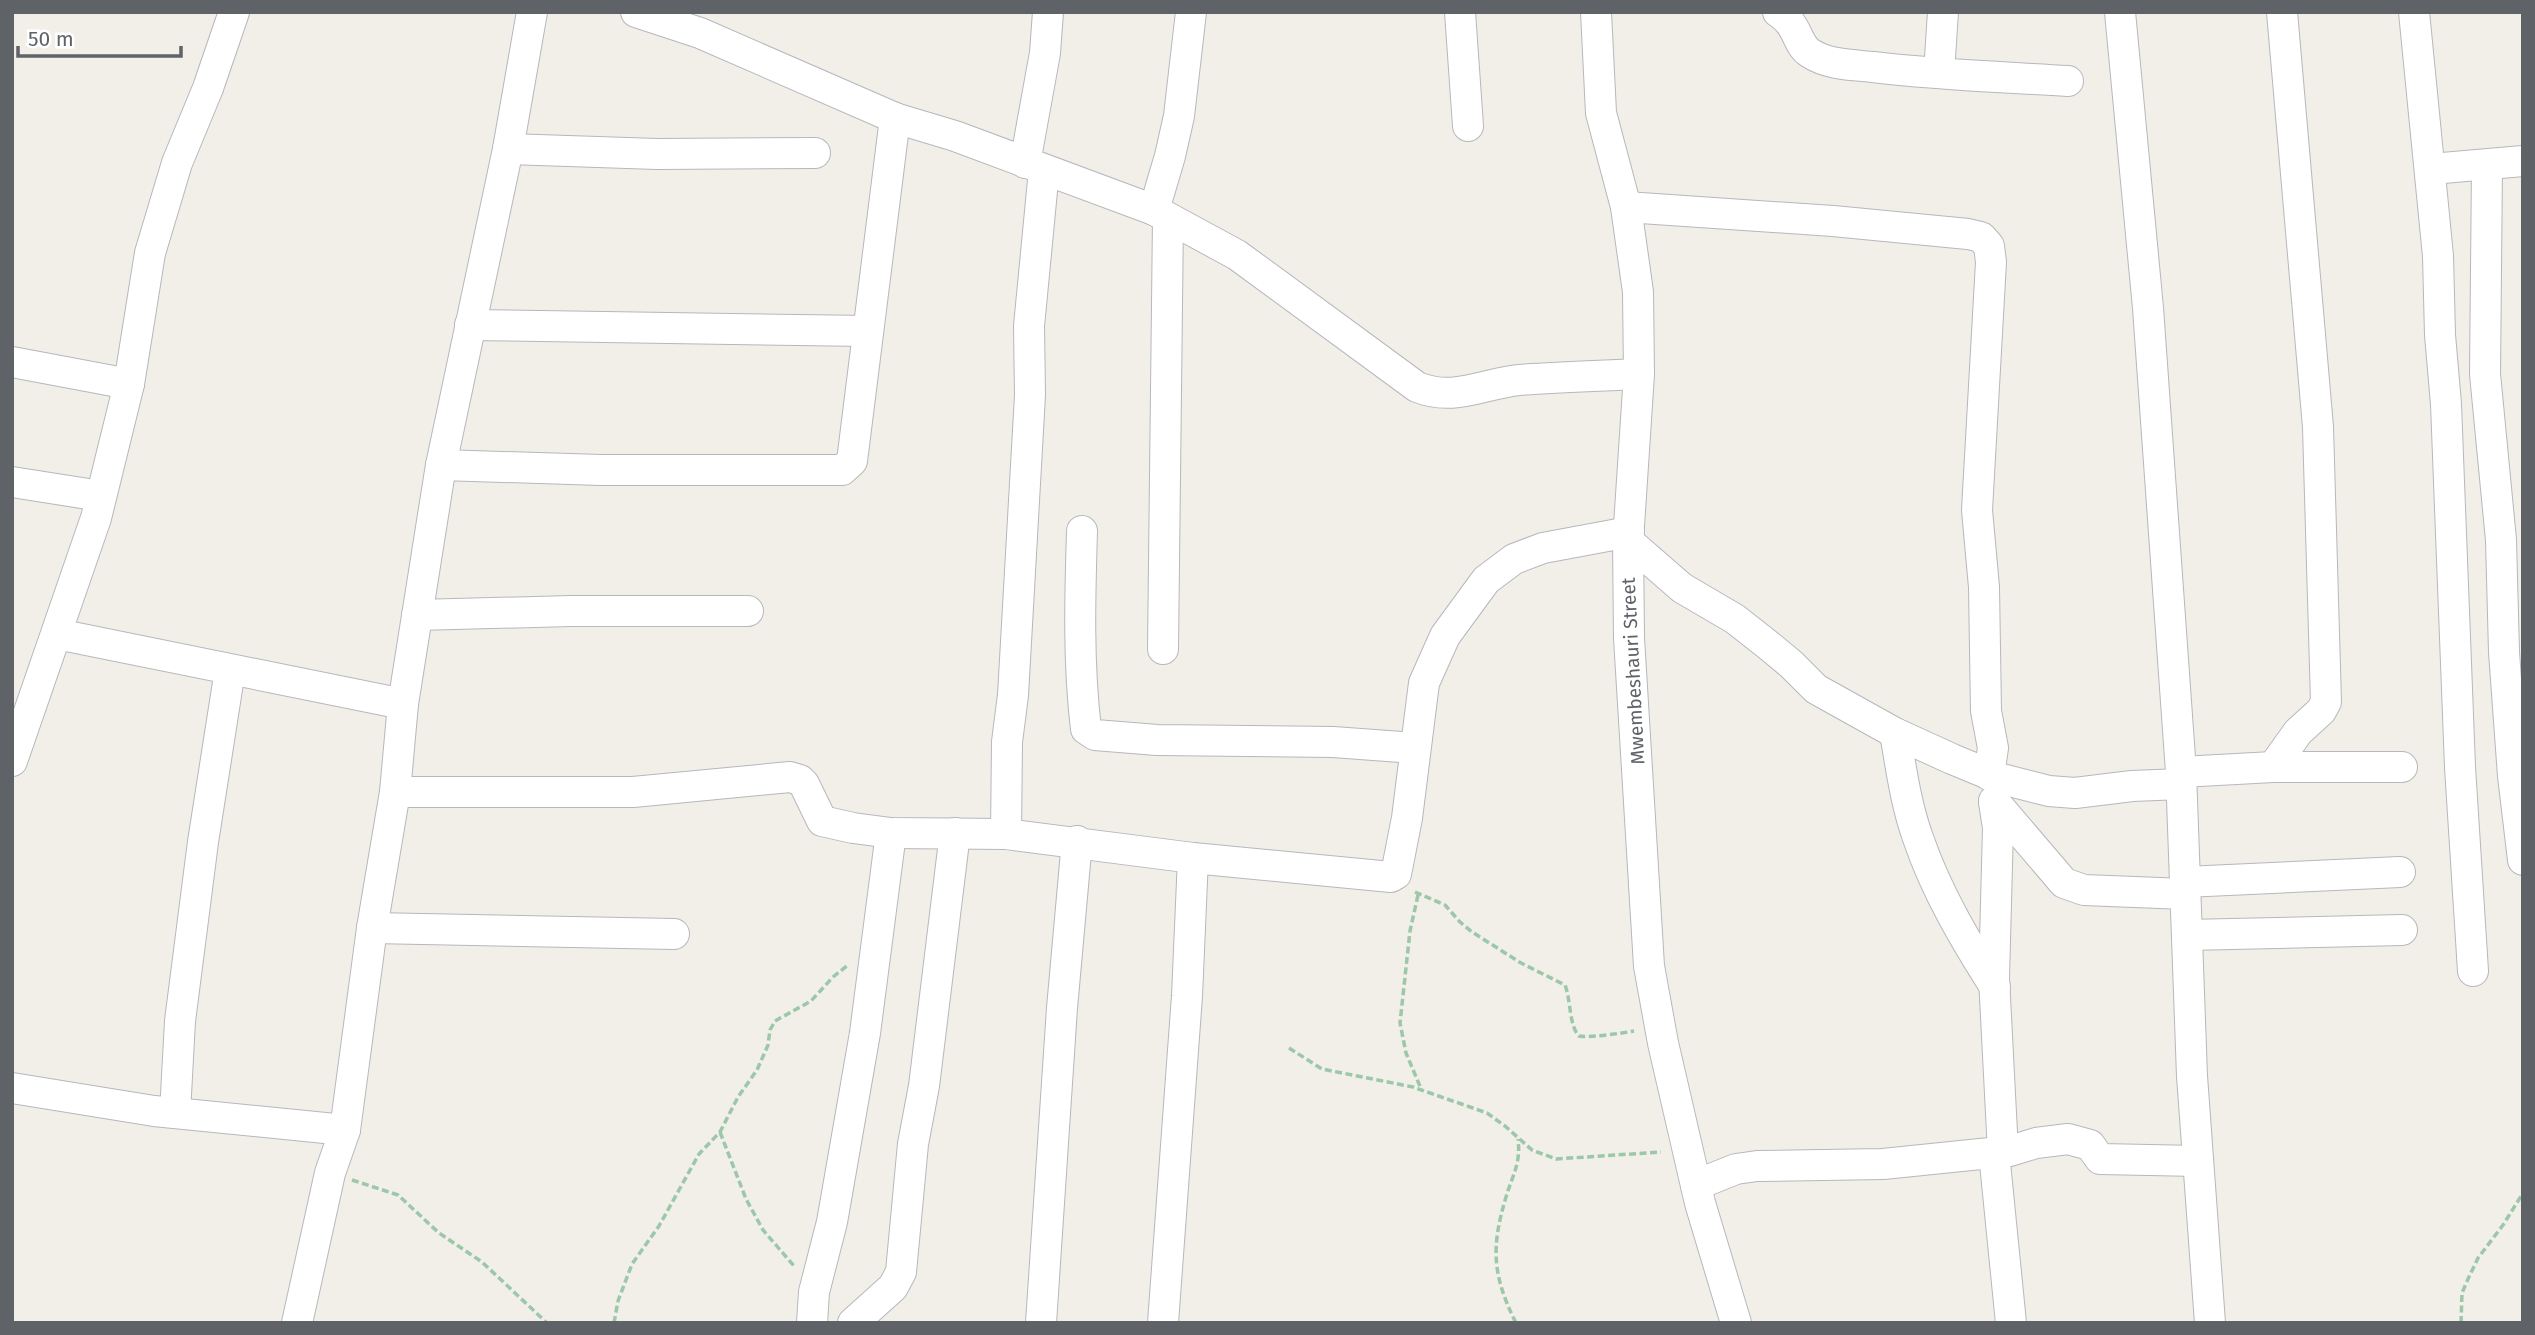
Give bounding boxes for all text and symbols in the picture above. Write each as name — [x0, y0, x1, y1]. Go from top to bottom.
scale bar — [18, 14, 180, 58]
text: 50 m — [28, 26, 74, 52]
street label: Mwembeshauri Street — [1617, 577, 1649, 765]

